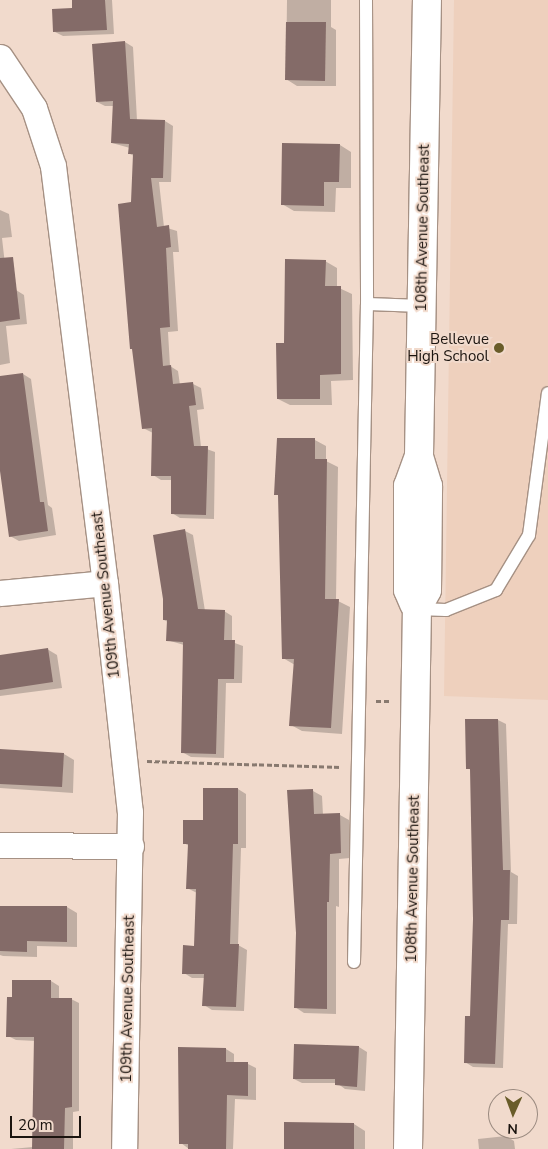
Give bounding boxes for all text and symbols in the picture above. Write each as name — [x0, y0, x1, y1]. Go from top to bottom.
street label: 108th Avenue Southeast — [413, 144, 433, 312]
place label: Bellevue High School — [407, 330, 489, 365]
marker: Bellevue High School — [493, 342, 505, 354]
street label: 109th Avenue Southeast — [88, 511, 124, 679]
street label: 108th Avenue Southeast — [403, 795, 423, 963]
street label: 109th Avenue Southeast — [118, 915, 138, 1083]
north arrow — [488, 1089, 538, 1139]
scale bar — [12, 1106, 84, 1138]
text: 20 m — [18, 1115, 53, 1135]
text: N — [507, 1119, 518, 1138]

